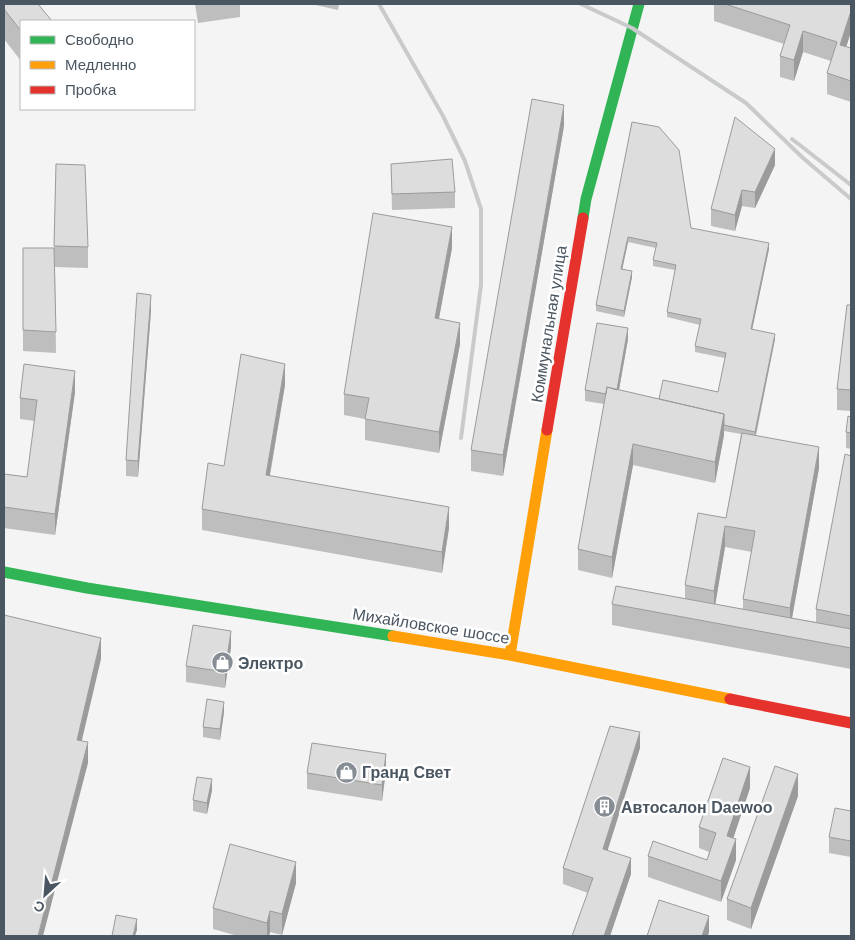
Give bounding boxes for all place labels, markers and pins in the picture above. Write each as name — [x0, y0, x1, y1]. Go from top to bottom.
shop icon: Электро — [210, 651, 234, 675]
place label: Электро — [238, 655, 303, 672]
shop icon: Гранд Свет — [334, 760, 358, 784]
place label: Гранд Свет — [362, 764, 451, 781]
building icon: Автосалон Daewoo — [593, 795, 617, 819]
place label: Автосалон Daewoo — [621, 799, 773, 816]

